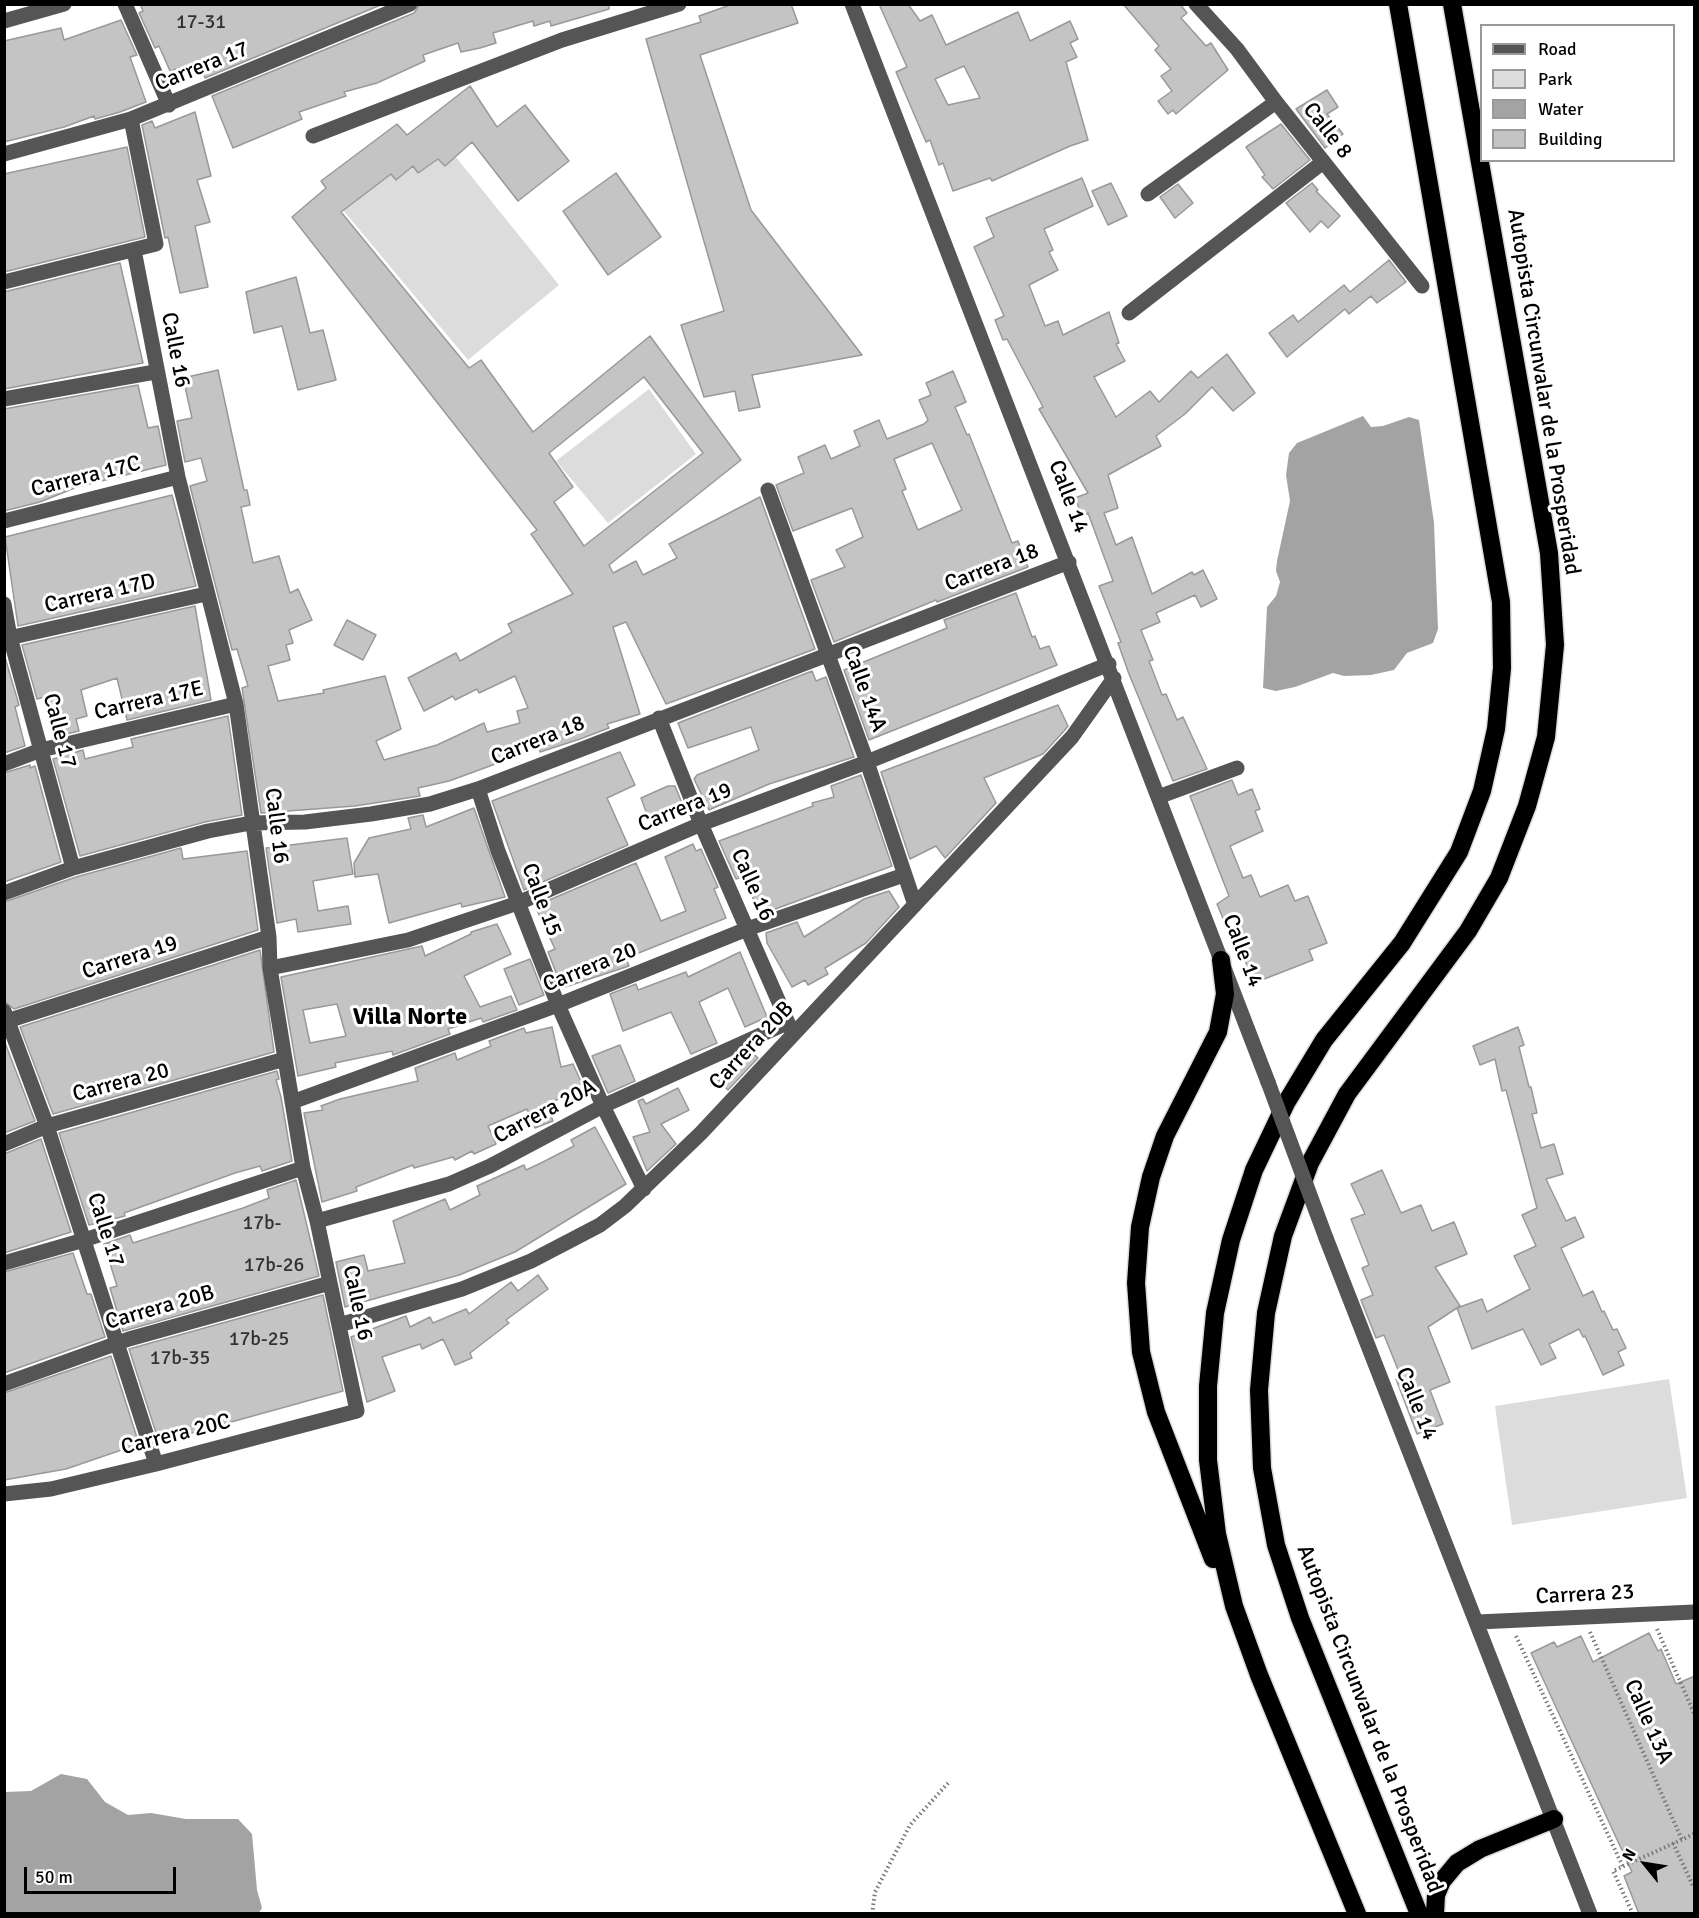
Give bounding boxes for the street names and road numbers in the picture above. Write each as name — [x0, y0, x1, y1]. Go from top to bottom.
street label: Carrera 17 — [151, 36, 253, 98]
street label: Calle 8 — [1297, 97, 1357, 165]
street label: Autopista Circunvalar de la Prosperidad — [1501, 207, 1585, 577]
street label: Calle 16 — [155, 310, 195, 390]
street label: Carrera 17C — [28, 451, 144, 503]
street label: Calle 14 — [1042, 457, 1094, 537]
street label: Carrera 18 — [941, 538, 1043, 598]
street label: Carrera 17D — [42, 568, 158, 620]
street label: Calle 14A — [836, 642, 892, 736]
street label: Carrera 17E — [92, 676, 206, 726]
street label: Calle 17 — [36, 691, 82, 771]
street label: Carrera 18 — [487, 710, 589, 772]
street label: Carrera 19 — [634, 777, 736, 839]
street label: Calle 16 — [258, 786, 294, 866]
street label: Calle 16 — [724, 845, 780, 925]
street label: Calle 15 — [515, 860, 567, 940]
street label: Calle 14 — [1216, 911, 1268, 991]
street label: Carrera 19 — [79, 930, 181, 986]
street label: Carrera 20 — [539, 937, 641, 999]
street label: Carrera 20B — [704, 996, 800, 1096]
street label: Carrera 20 — [70, 1057, 172, 1109]
street label: Carrera 20A — [489, 1074, 601, 1150]
street label: Calle 17 — [81, 1190, 129, 1270]
street label: Calle 16 — [336, 1263, 378, 1343]
street label: Carrera 20B — [102, 1280, 218, 1336]
street label: Calle 14 — [1389, 1364, 1443, 1444]
street label: Carrera 20C — [118, 1409, 234, 1461]
street label: Autopista Circunvalar de la Prosperidad — [1290, 1541, 1448, 1897]
street label: Carrera 23 — [1535, 1579, 1635, 1611]
street label: Calle 13A — [1618, 1676, 1678, 1768]

